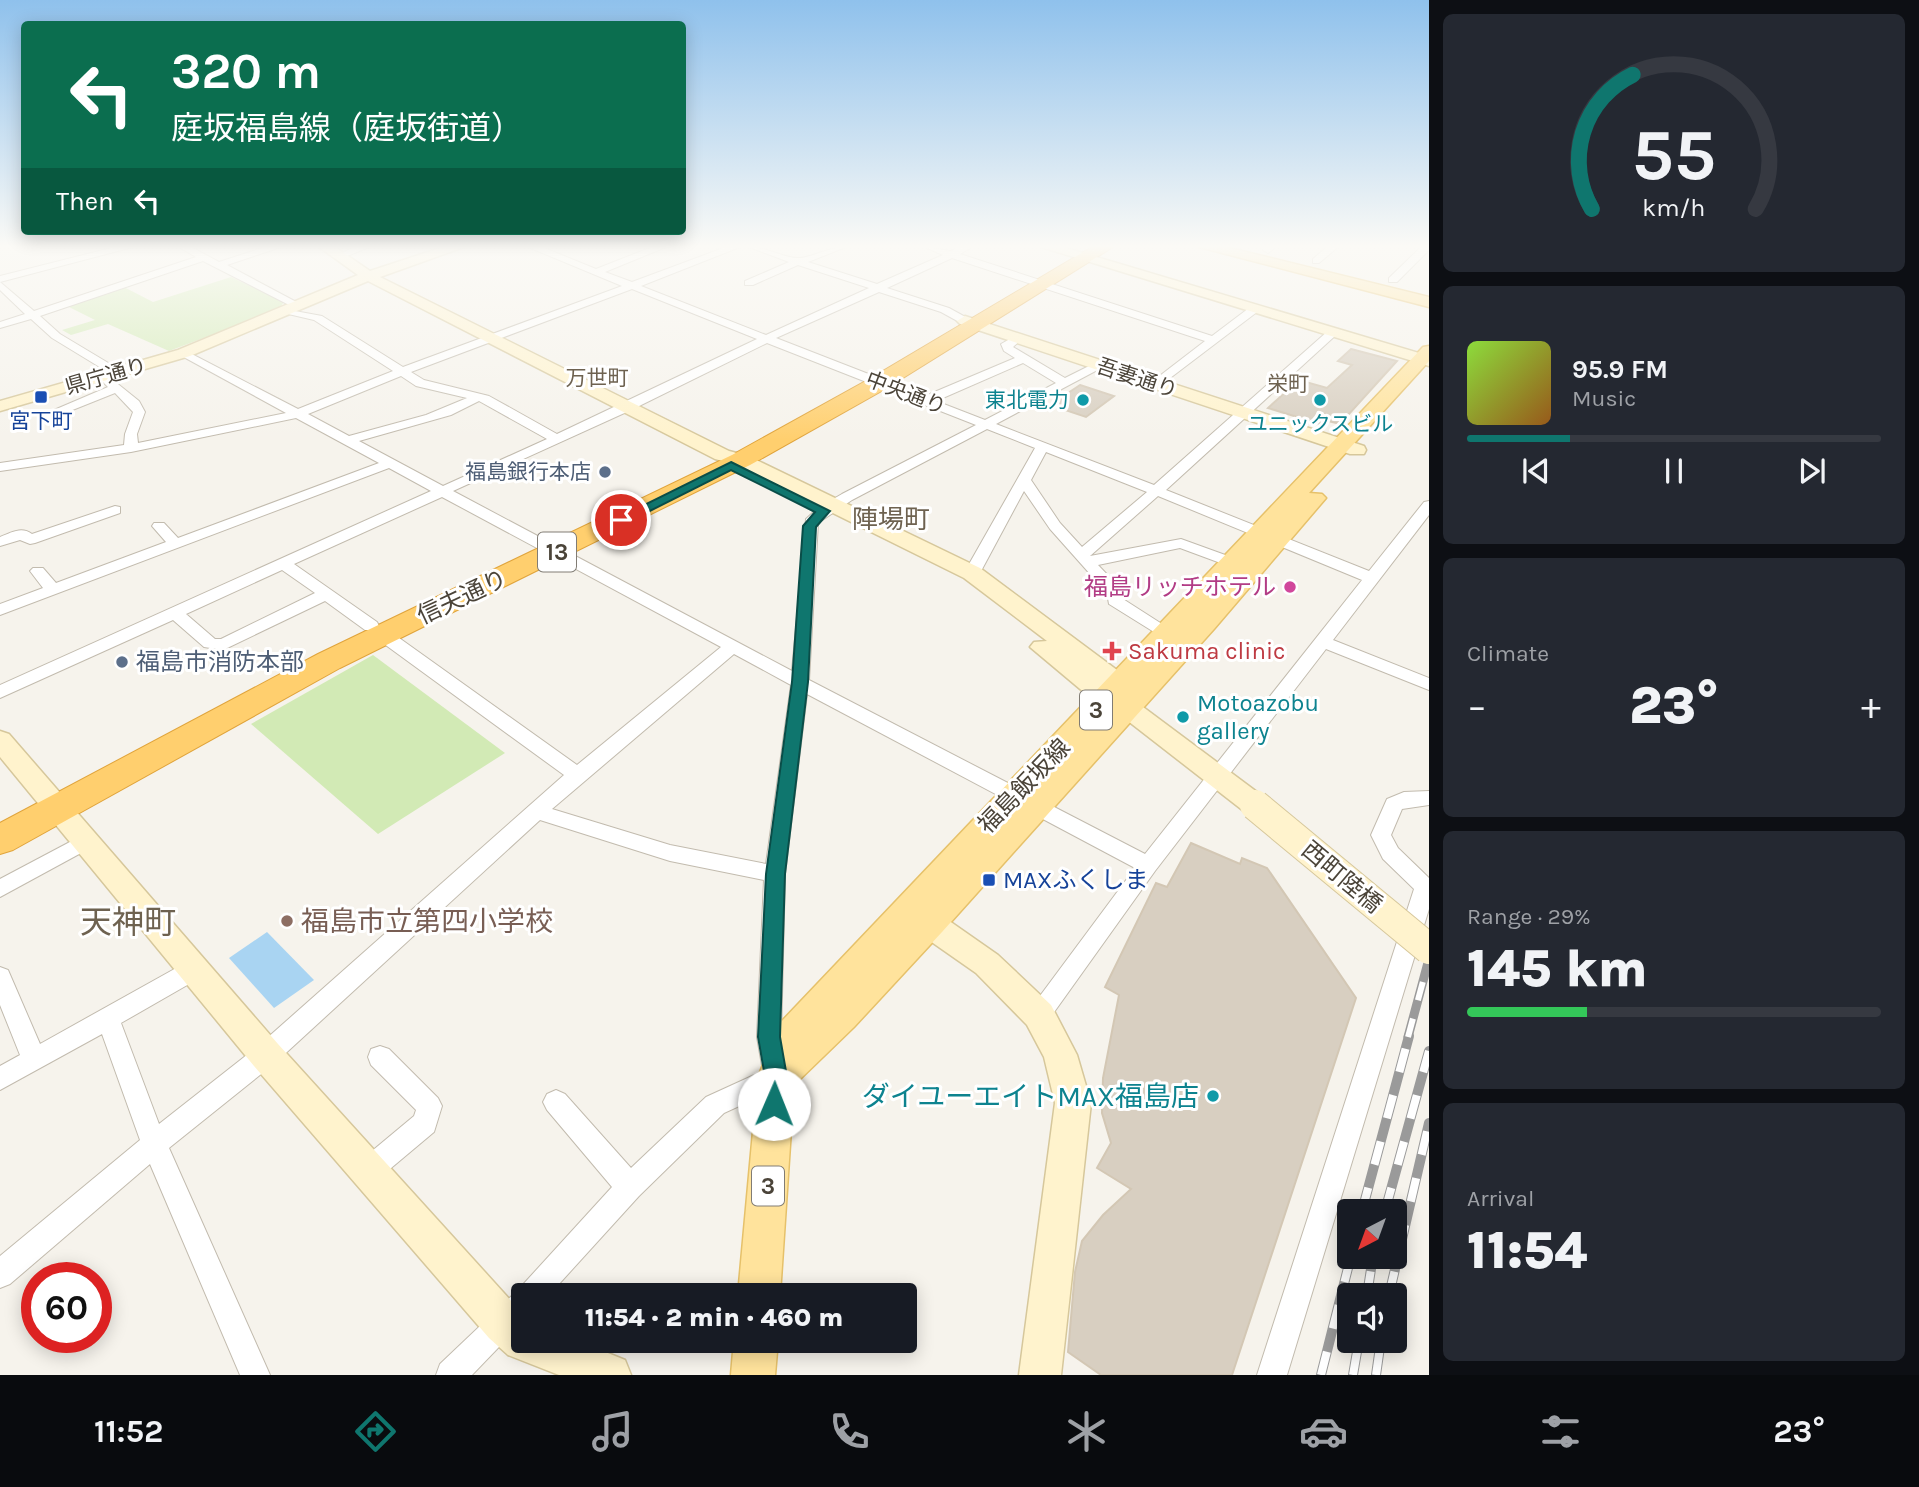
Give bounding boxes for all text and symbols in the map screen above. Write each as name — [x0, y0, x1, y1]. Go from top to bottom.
text: 320 m — [171, 43, 321, 100]
icon: left — [56, 49, 147, 140]
text: 庭坂福島線（庭坂街道） — [171, 110, 523, 147]
text: 55 — [1632, 112, 1716, 197]
icon: left — [128, 182, 166, 220]
text: Then — [56, 186, 114, 217]
text: km/h — [1642, 193, 1706, 222]
street label: 県庁通り — [62, 353, 150, 399]
street label: 吾妻通り — [1093, 354, 1181, 402]
text: 95.9 FM — [1572, 354, 1668, 385]
district label: 万世町 — [566, 366, 629, 390]
street label: 中央通り — [862, 367, 950, 419]
district label: 栄町 — [1267, 372, 1309, 396]
text: Music — [1572, 385, 1636, 412]
place label: 東北電力 — [985, 388, 1069, 412]
marker: 宮下町 — [33, 389, 49, 405]
marker: 東北電力 — [1075, 392, 1091, 408]
marker: ユニックスビル — [1312, 392, 1328, 408]
place label: 宮下町 — [10, 409, 73, 433]
place label: ユニックスビル — [1247, 412, 1393, 436]
icon: previous — [1517, 452, 1555, 490]
icon: pause — [1655, 452, 1693, 490]
icon: next — [1793, 452, 1831, 490]
place label: 福島銀行本店 — [465, 460, 591, 484]
marker: 福島銀行本店 — [597, 464, 613, 480]
pin — [591, 490, 651, 550]
icon: arrive — [602, 501, 640, 539]
district label: 陣場町 — [852, 504, 930, 535]
road number: 13 — [538, 532, 576, 572]
street label: 信夫通り — [413, 564, 511, 630]
place label: 福島リッチホテル — [1084, 573, 1276, 601]
marker: 福島リッチホテル — [1282, 579, 1298, 595]
place label: Sakuma clinic — [1128, 637, 1285, 665]
text: Climate — [1467, 640, 1549, 667]
marker: Sakuma clinic — [1102, 641, 1122, 661]
place label: 福島市消防本部 — [136, 648, 304, 676]
marker: 福島市消防本部 — [114, 654, 130, 670]
text: 23° — [1629, 675, 1719, 736]
text: − — [1467, 684, 1487, 729]
text: + — [1861, 684, 1881, 729]
place label: Motoazobu gallery — [1197, 689, 1319, 745]
road number: 3 — [1080, 690, 1112, 730]
marker: Motoazobu gallery — [1175, 709, 1191, 725]
street label: 福島飯坂線 — [972, 733, 1076, 839]
street label: 西町陸橋 — [1296, 835, 1388, 919]
place label: MAXふくしま — [1003, 866, 1149, 894]
marker: MAXふくしま — [981, 872, 997, 888]
text: Range · 29% — [1467, 903, 1591, 930]
district label: 天神町 — [80, 904, 176, 941]
place label: 福島市立第四小学校 — [301, 905, 553, 938]
marker: 福島市立第四小学校 — [279, 913, 295, 929]
text: 145 km — [1467, 938, 1648, 999]
position arrow — [737, 1067, 811, 1141]
place label: ダイユーエイトMAX福島店 — [862, 1080, 1199, 1113]
marker: ダイユーエイトMAX福島店 — [1205, 1088, 1221, 1104]
road number: 3 — [752, 1166, 784, 1205]
text: Arrival — [1467, 1185, 1534, 1212]
north arrow — [1337, 1199, 1407, 1269]
map controls — [1337, 1199, 1407, 1353]
text: 11:54 — [1467, 1220, 1587, 1281]
speed limit sign: 60 — [21, 1262, 112, 1353]
button: sound — [1337, 1283, 1407, 1353]
text: 11:54 · 2 min · 460 m — [585, 1302, 843, 1333]
icon: directions — [351, 1407, 400, 1456]
icon: music — [588, 1407, 637, 1456]
icon: phone — [825, 1407, 874, 1456]
icon: climate — [1062, 1407, 1111, 1456]
icon: car — [1299, 1407, 1348, 1456]
icon: filters — [1536, 1407, 1585, 1456]
text: 11:52 — [94, 1413, 163, 1450]
text: 23° — [1773, 1413, 1825, 1450]

